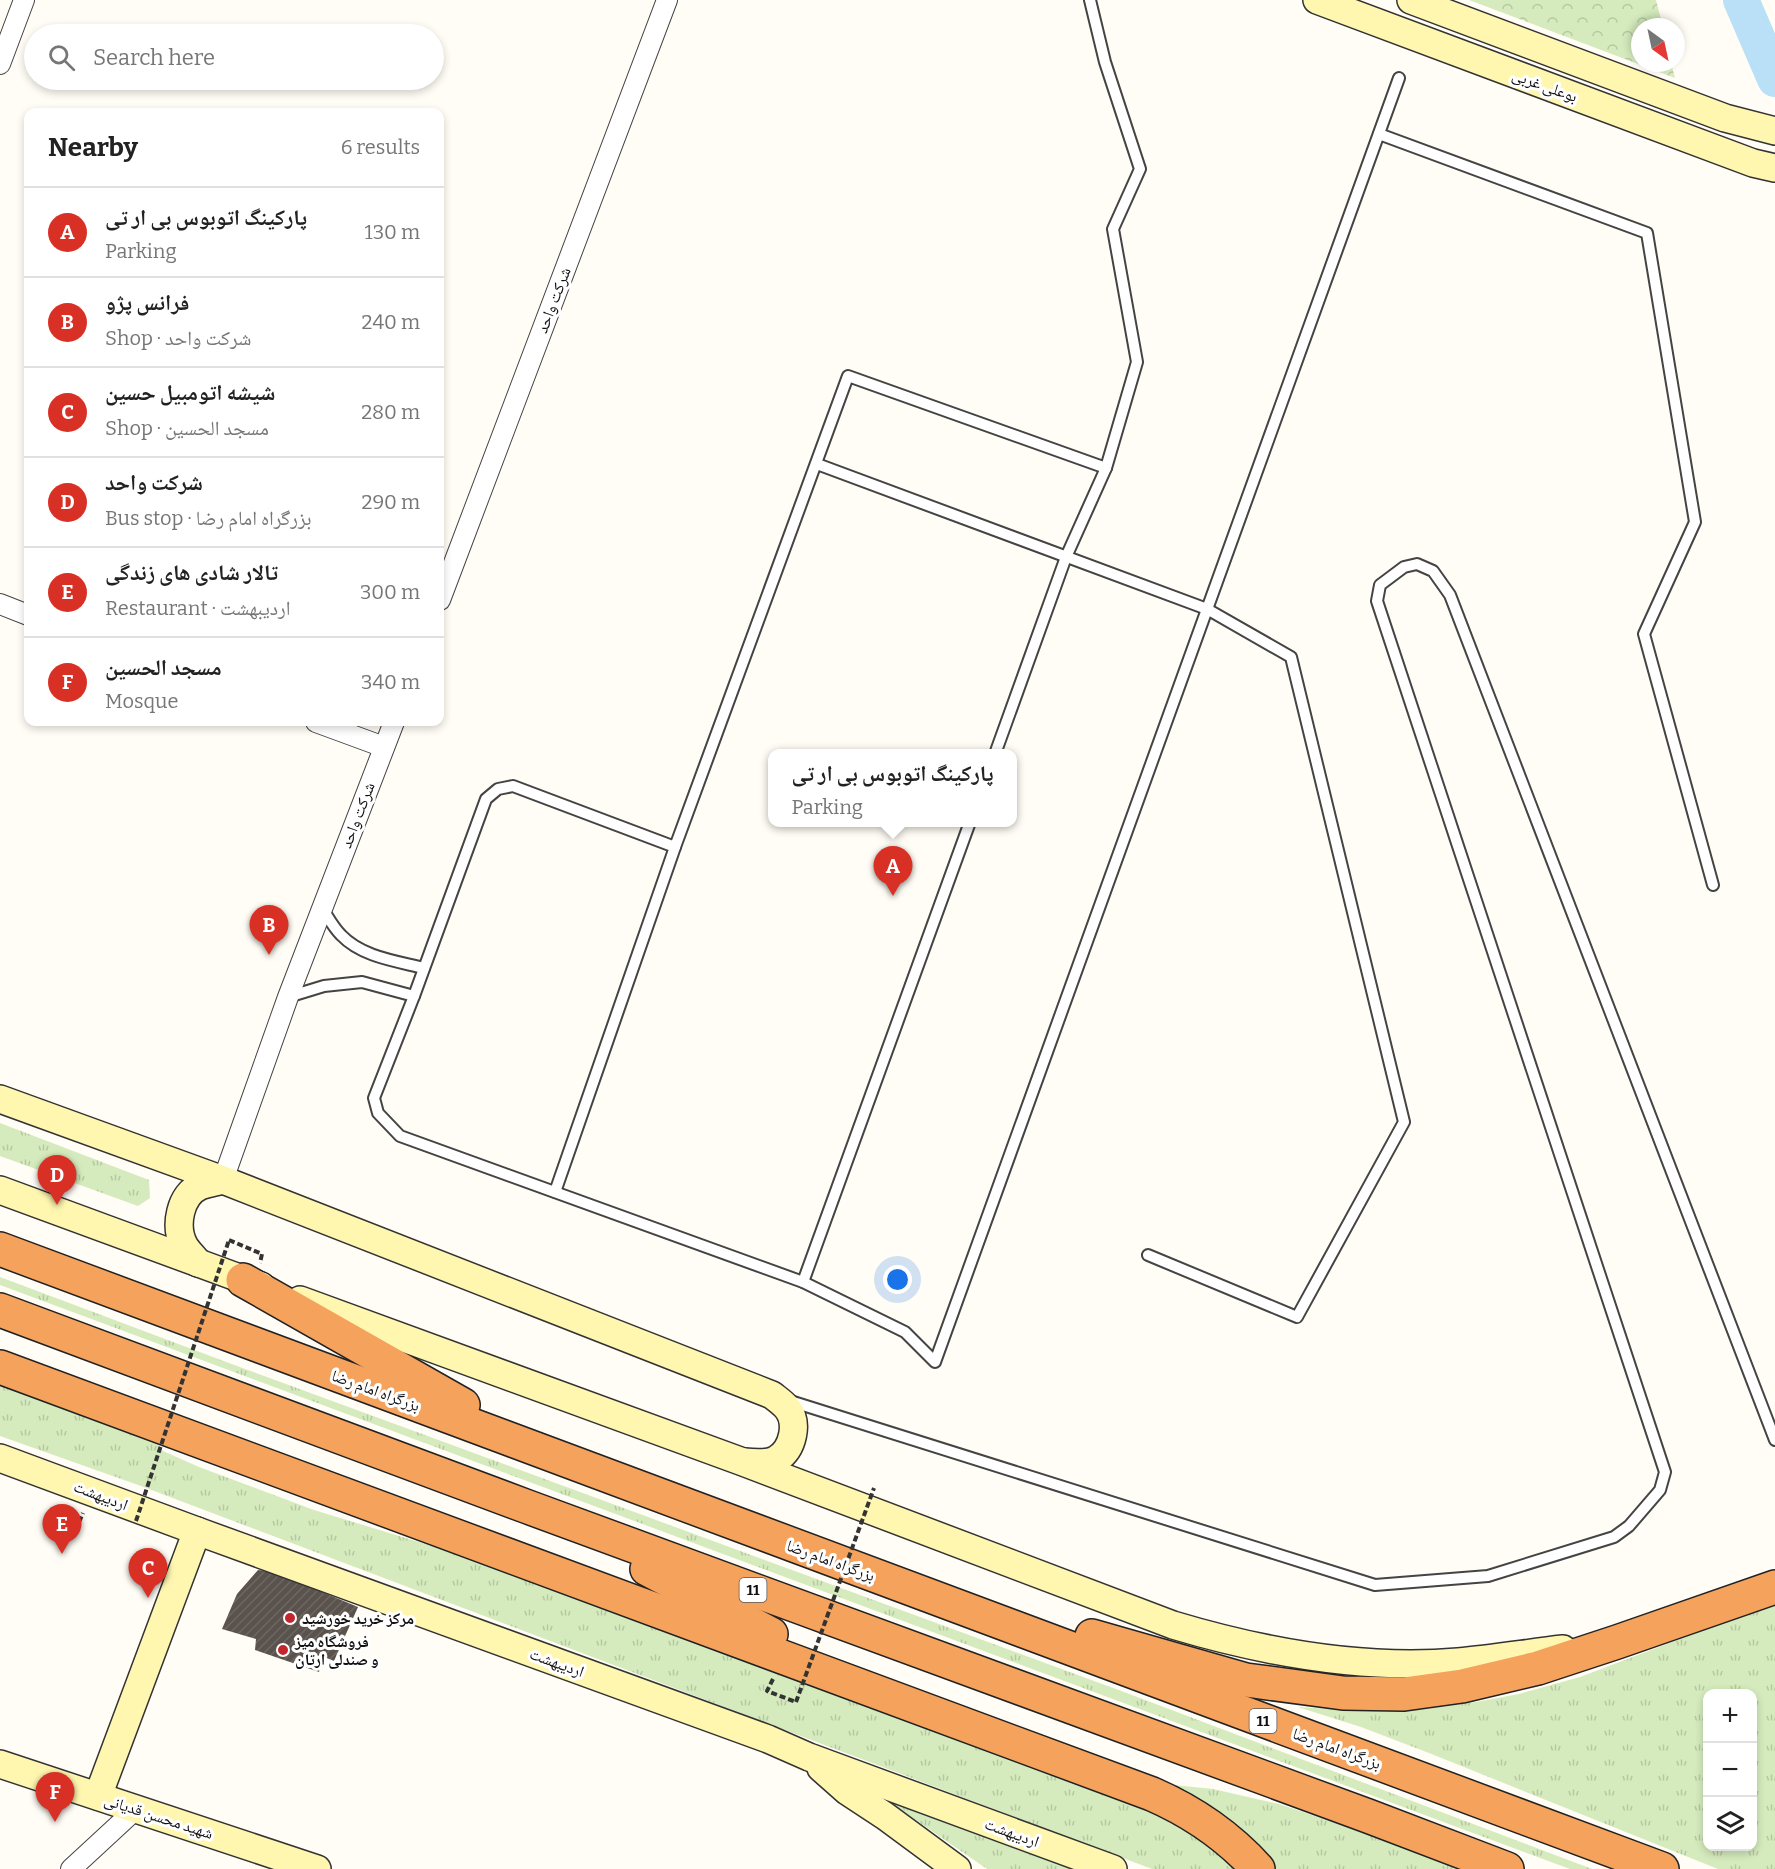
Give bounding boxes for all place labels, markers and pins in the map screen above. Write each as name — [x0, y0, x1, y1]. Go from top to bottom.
pin: A — [874, 846, 912, 896]
pin: B — [250, 906, 288, 955]
pin: D — [38, 1156, 76, 1205]
pin: E — [42, 1504, 82, 1554]
pin: C — [128, 1548, 168, 1598]
place label: مرکز خرید خورشید — [302, 1609, 414, 1628]
marker: مرکز خرید خورشید — [283, 1611, 297, 1625]
place label: فروشگاه میز و صندلی ارتان — [294, 1632, 379, 1669]
marker: فروشگاه میز و صندلی ارتان — [276, 1643, 290, 1657]
pin: F — [36, 1772, 74, 1822]

